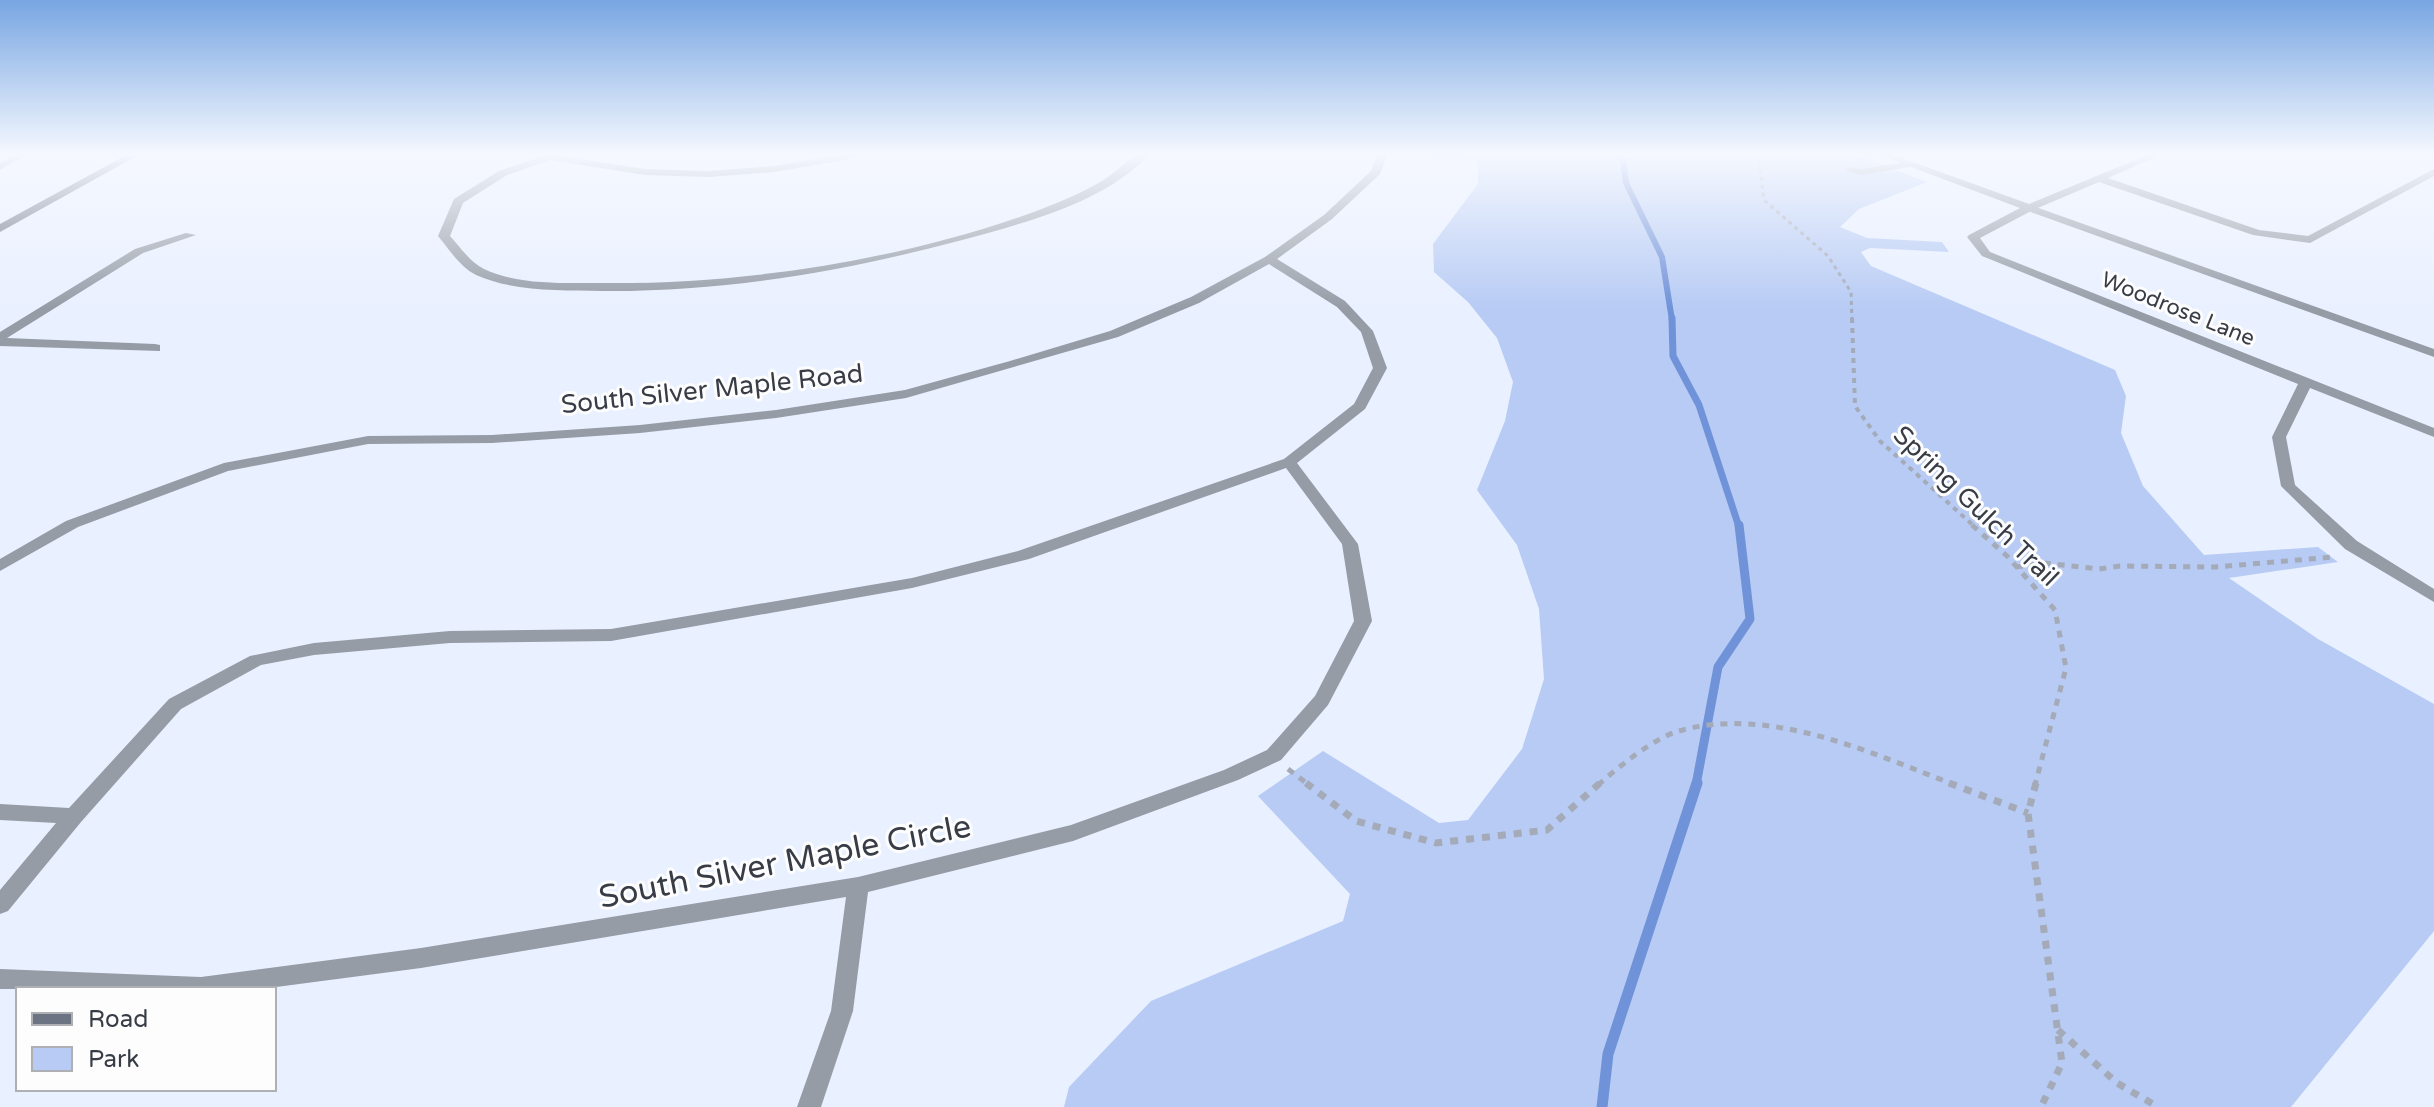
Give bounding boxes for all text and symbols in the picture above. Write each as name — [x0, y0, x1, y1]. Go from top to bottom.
street label: Woodrose Lane — [2098, 266, 2258, 352]
street label: South Silver Maple Road — [560, 358, 864, 420]
street label: Spring Gulch Trail — [1887, 419, 2065, 593]
street label: South Silver Maple Circle — [596, 807, 974, 917]
legend — [16, 987, 276, 1091]
text: Road — [88, 1005, 148, 1034]
text: Park — [88, 1045, 139, 1074]

